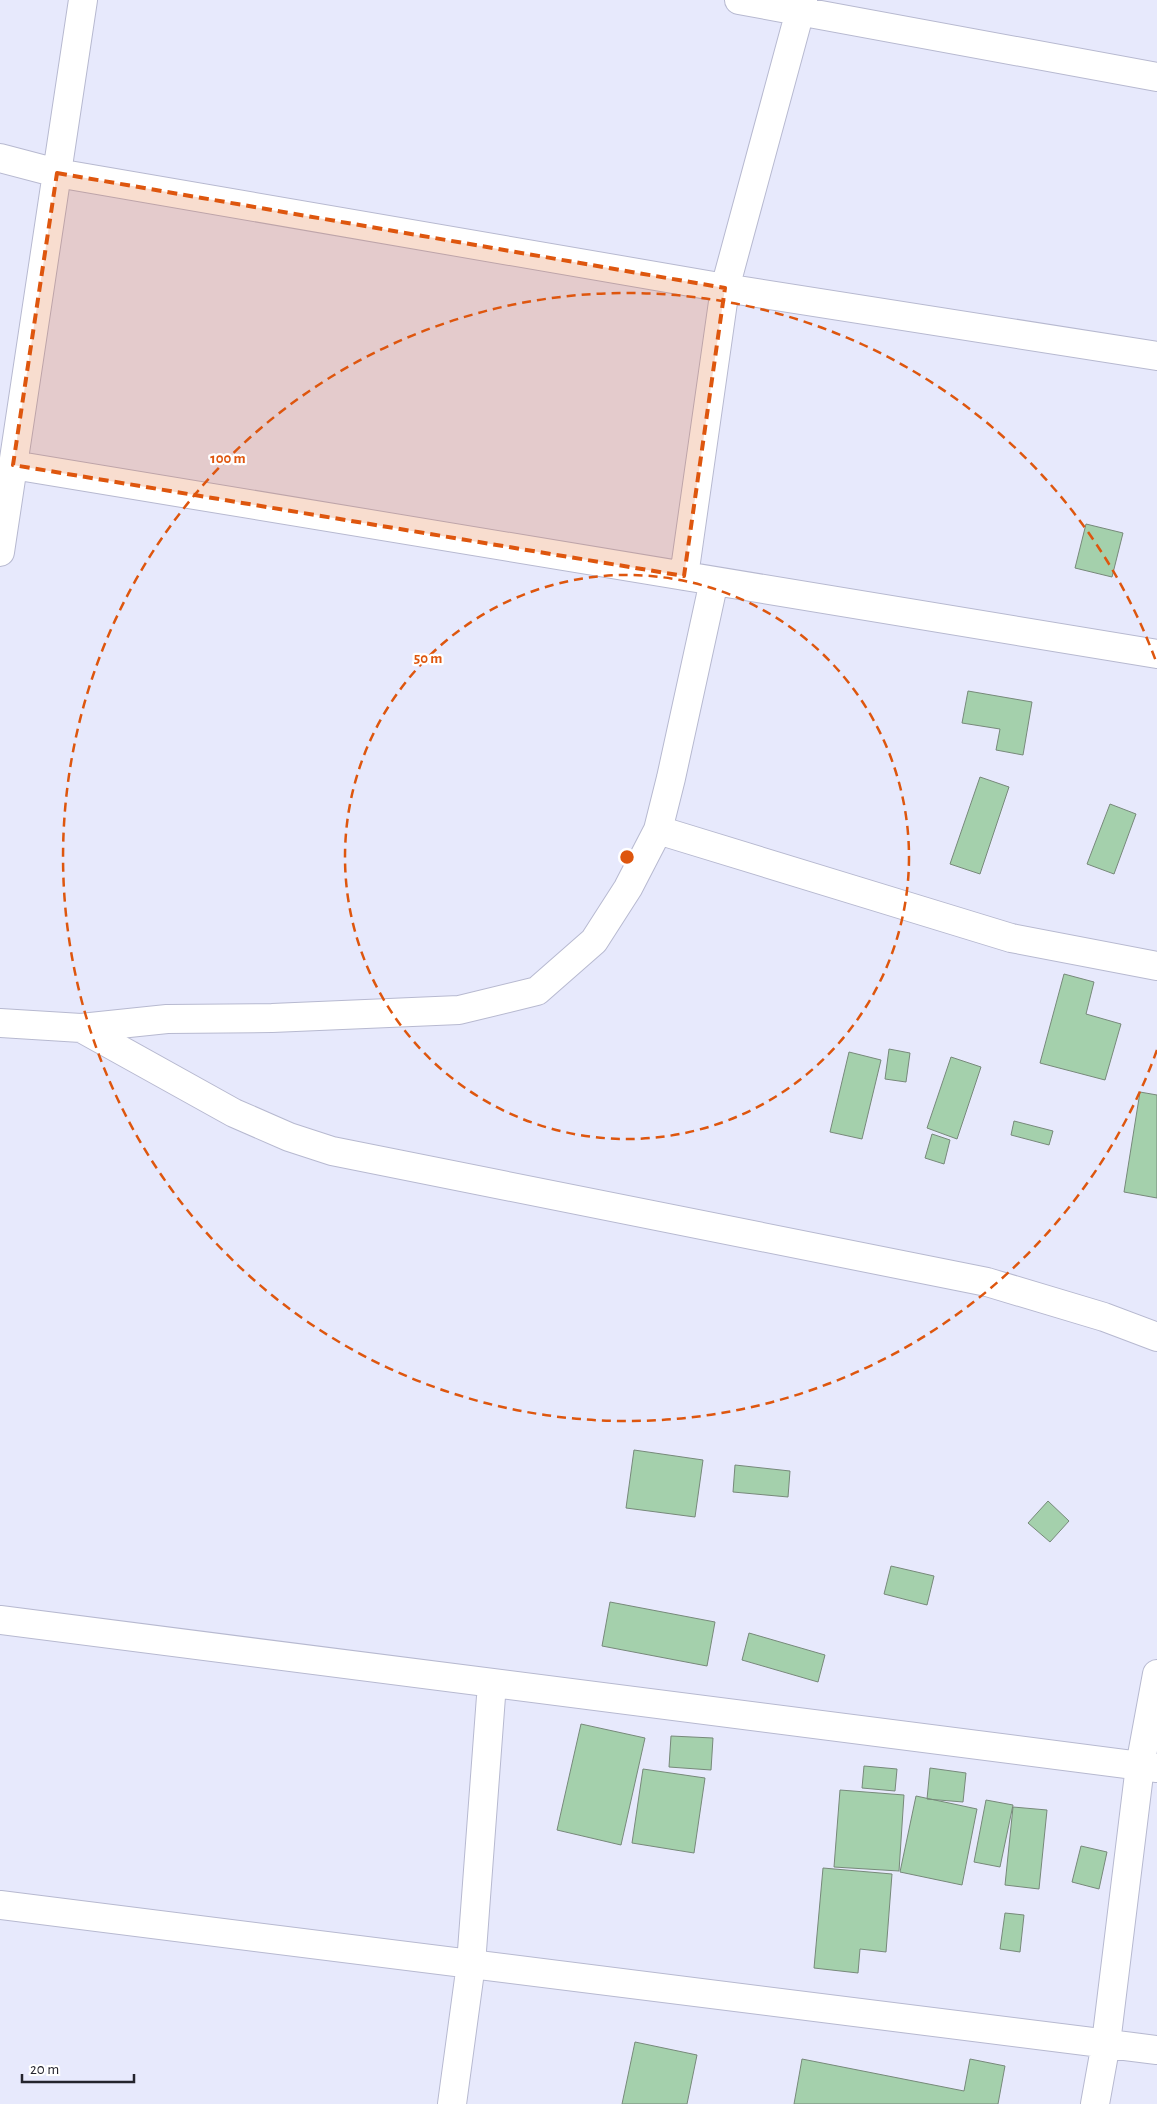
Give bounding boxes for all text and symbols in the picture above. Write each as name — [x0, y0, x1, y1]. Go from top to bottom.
text: 100 m — [210, 451, 246, 466]
text: 50 m — [414, 651, 442, 666]
centre of rings — [618, 848, 636, 866]
scale bar — [22, 2052, 135, 2084]
text: 20 m — [30, 2062, 59, 2077]

